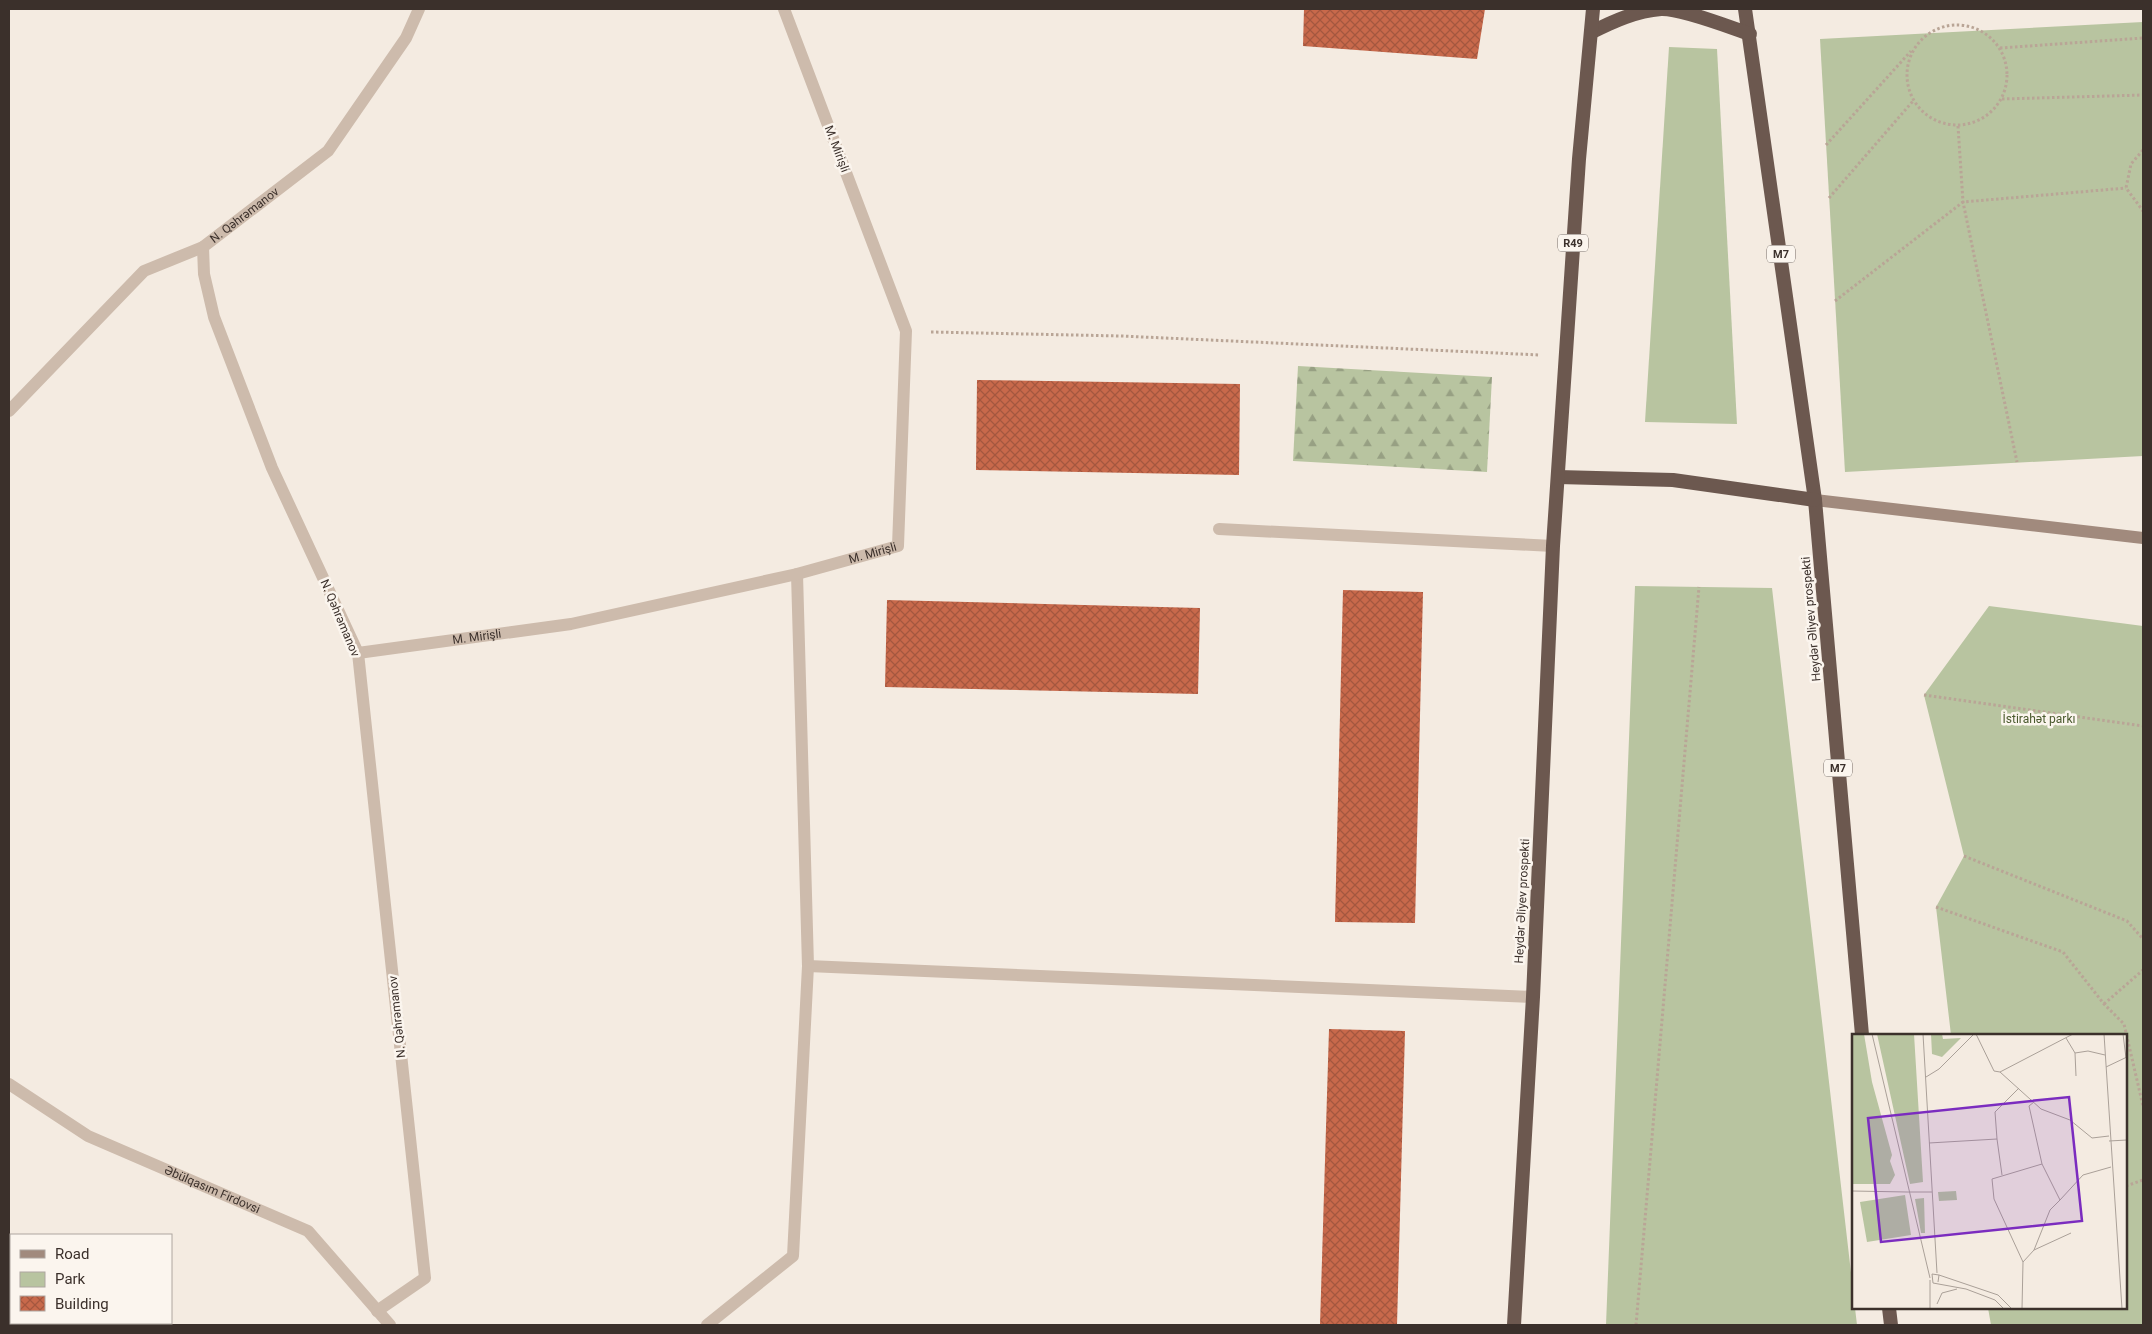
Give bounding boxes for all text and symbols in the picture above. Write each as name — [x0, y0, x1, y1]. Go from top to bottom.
street label: M. Mirişli — [822, 124, 852, 174]
street label: N. Qəhrəmanov — [207, 184, 282, 246]
road number: R49 — [1558, 234, 1588, 252]
road number: M7 — [1767, 245, 1795, 262]
street label: M. Mirişli — [847, 540, 898, 566]
street label: Heydər Əliyev prospekti — [1799, 556, 1823, 682]
street label: N. Qəhrəmanov — [317, 577, 363, 659]
street label: M. Mirişli — [452, 627, 502, 647]
park label: İstirahət parkı — [2003, 711, 2075, 726]
road number: M7 — [1824, 760, 1852, 776]
street label: Heydər Əliyev prospekti — [1512, 838, 1532, 964]
street label: N. Qəhrəmanov — [386, 975, 408, 1059]
inset map — [1852, 1034, 2127, 1309]
street label: Əbülqasım Firdovsi — [162, 1163, 262, 1216]
legend — [10, 1234, 172, 1324]
text: Road — [55, 1245, 89, 1263]
text: Park — [55, 1270, 86, 1288]
text: Building — [55, 1295, 109, 1313]

